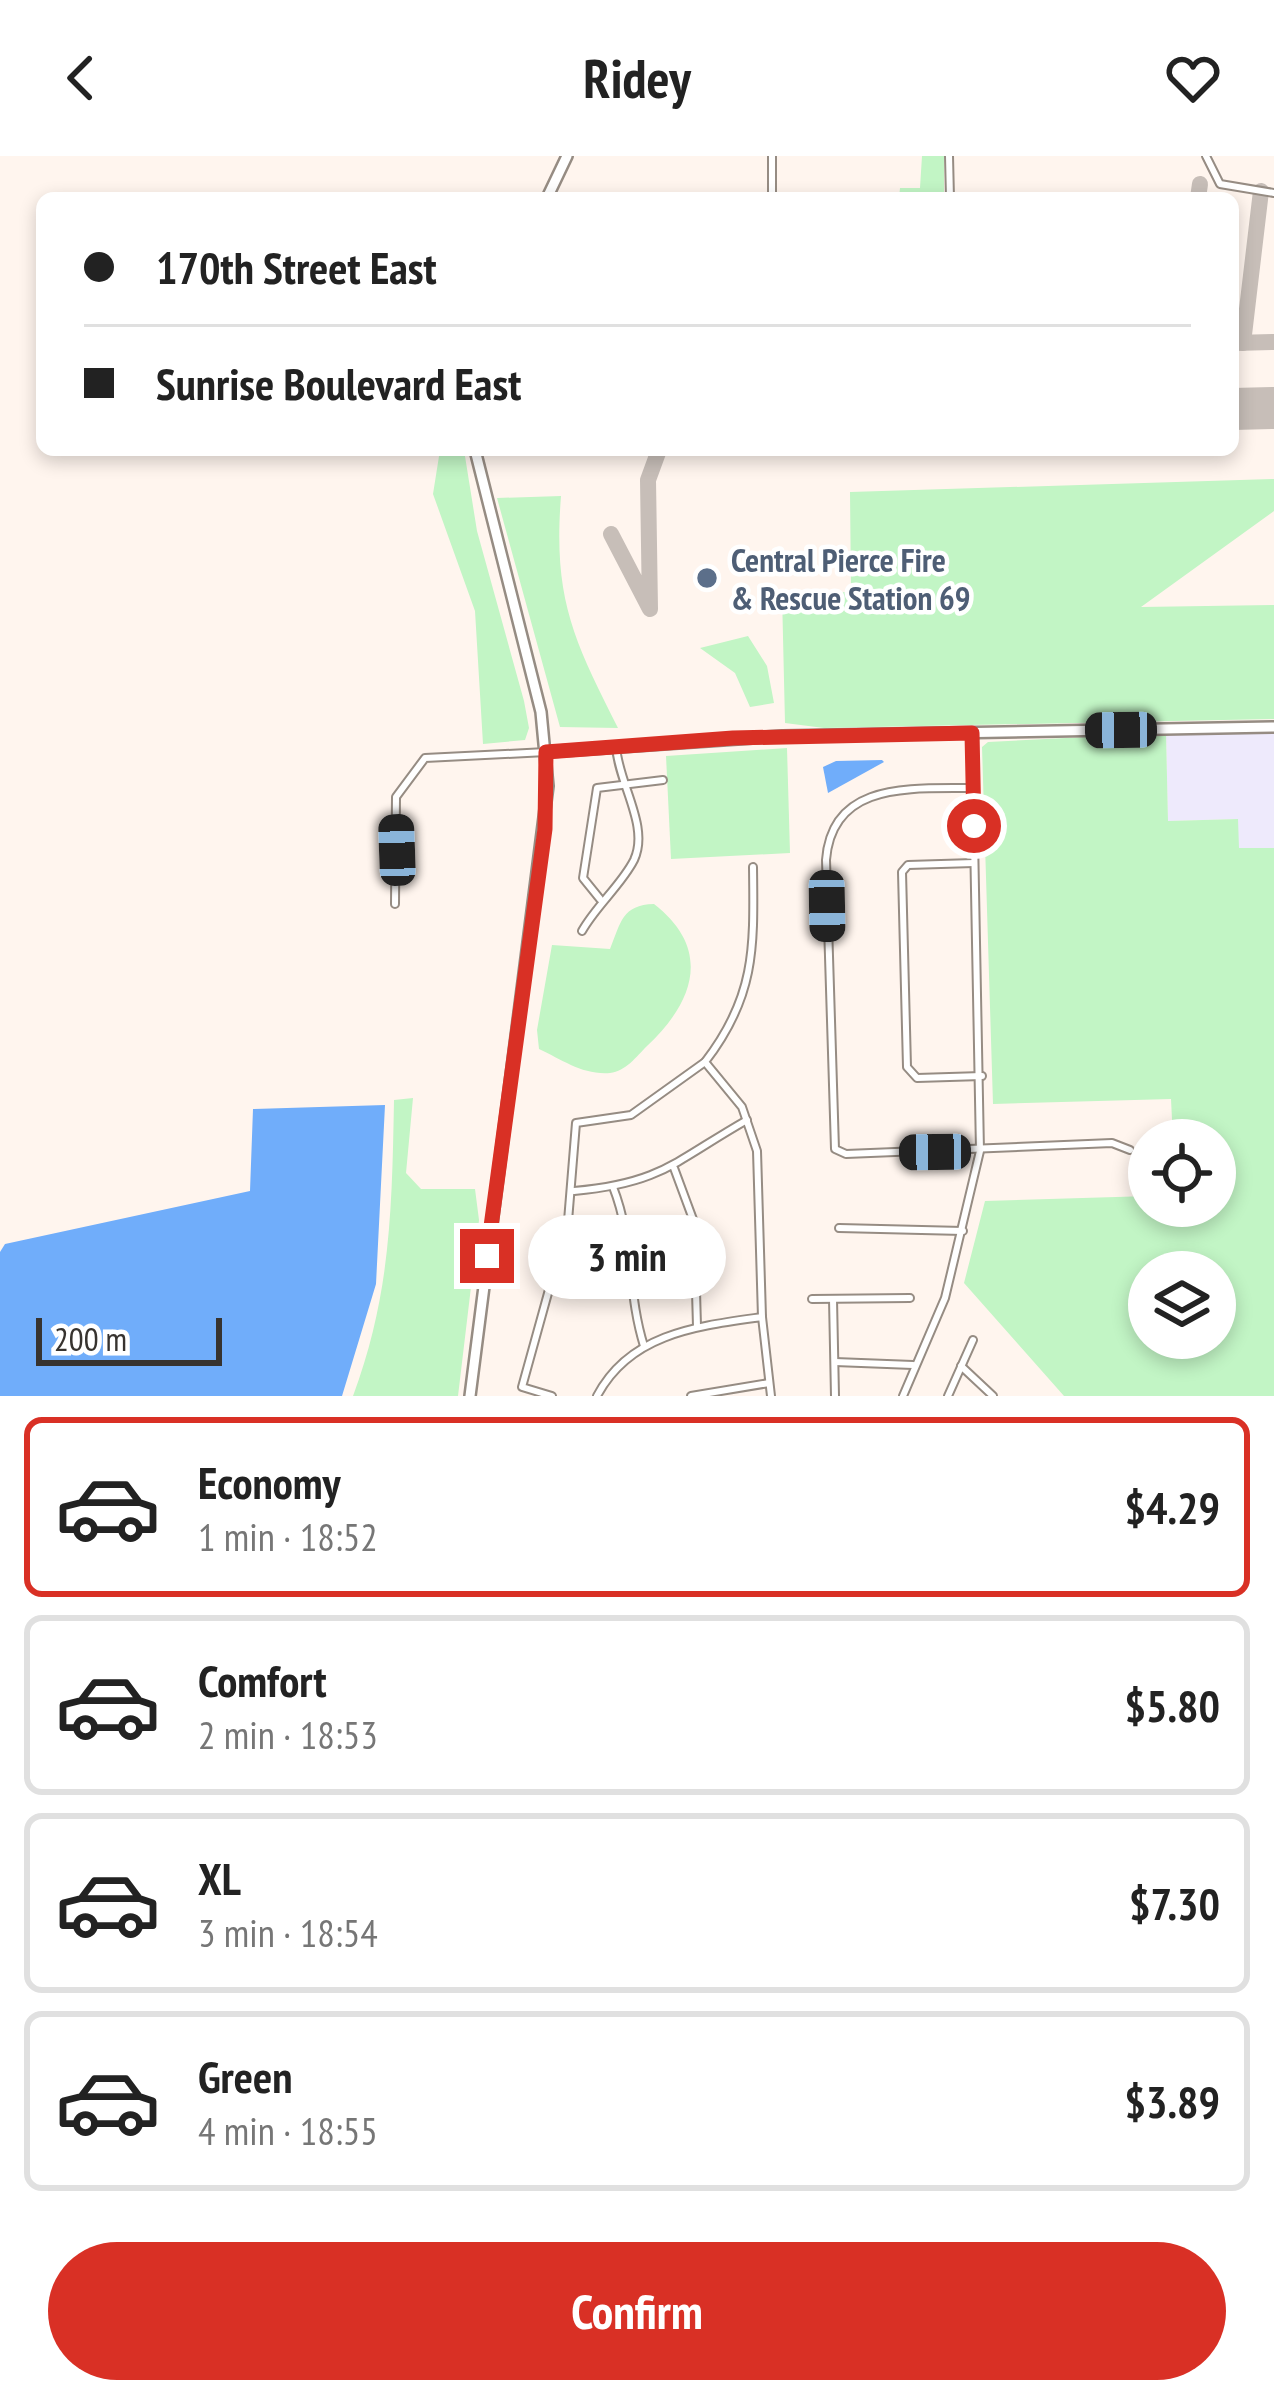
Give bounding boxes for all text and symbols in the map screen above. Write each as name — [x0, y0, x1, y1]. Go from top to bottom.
text: Ridey — [583, 43, 691, 113]
icon: back — [48, 45, 114, 111]
icon: heart — [1160, 45, 1226, 111]
text: 170th Street East — [156, 238, 437, 296]
text: Sunrise Boulevard East — [156, 354, 521, 412]
place label: Central Pierce Fire & Rescue Station 69 — [731, 538, 971, 619]
marker: Central Pierce Fire & Rescue Station 69 — [694, 565, 720, 591]
car — [1085, 711, 1157, 749]
route start — [947, 799, 1001, 853]
car — [378, 813, 416, 887]
car — [808, 870, 846, 942]
map controls — [1128, 1119, 1236, 1359]
button: locate — [1128, 1119, 1236, 1227]
car — [899, 1133, 971, 1171]
callout: 3 min — [529, 1214, 727, 1298]
route end — [460, 1229, 514, 1283]
text: 3 min — [588, 1231, 666, 1282]
button: layers — [1128, 1251, 1236, 1359]
scale bar — [36, 1312, 222, 1365]
text: 200 m — [54, 1317, 127, 1360]
icon: car — [54, 1453, 162, 1561]
text: Economy — [198, 1453, 341, 1511]
text: $4.29 — [1124, 1478, 1220, 1536]
text: 1 min · 18:52 — [198, 1511, 378, 1562]
icon: car — [54, 1651, 162, 1759]
text: Comfort — [198, 1651, 327, 1709]
text: $5.80 — [1124, 1676, 1220, 1734]
text: 2 min · 18:53 — [198, 1709, 378, 1760]
icon: car — [54, 1849, 162, 1957]
text: XL — [198, 1849, 241, 1907]
text: $7.30 — [1129, 1874, 1220, 1932]
text: 3 min · 18:54 — [198, 1907, 378, 1958]
icon: car — [54, 2047, 162, 2155]
text: Green — [198, 2047, 293, 2105]
text: $3.89 — [1124, 2072, 1220, 2130]
text: 4 min · 18:55 — [198, 2105, 378, 2156]
button: Confirm — [48, 2242, 1226, 2380]

